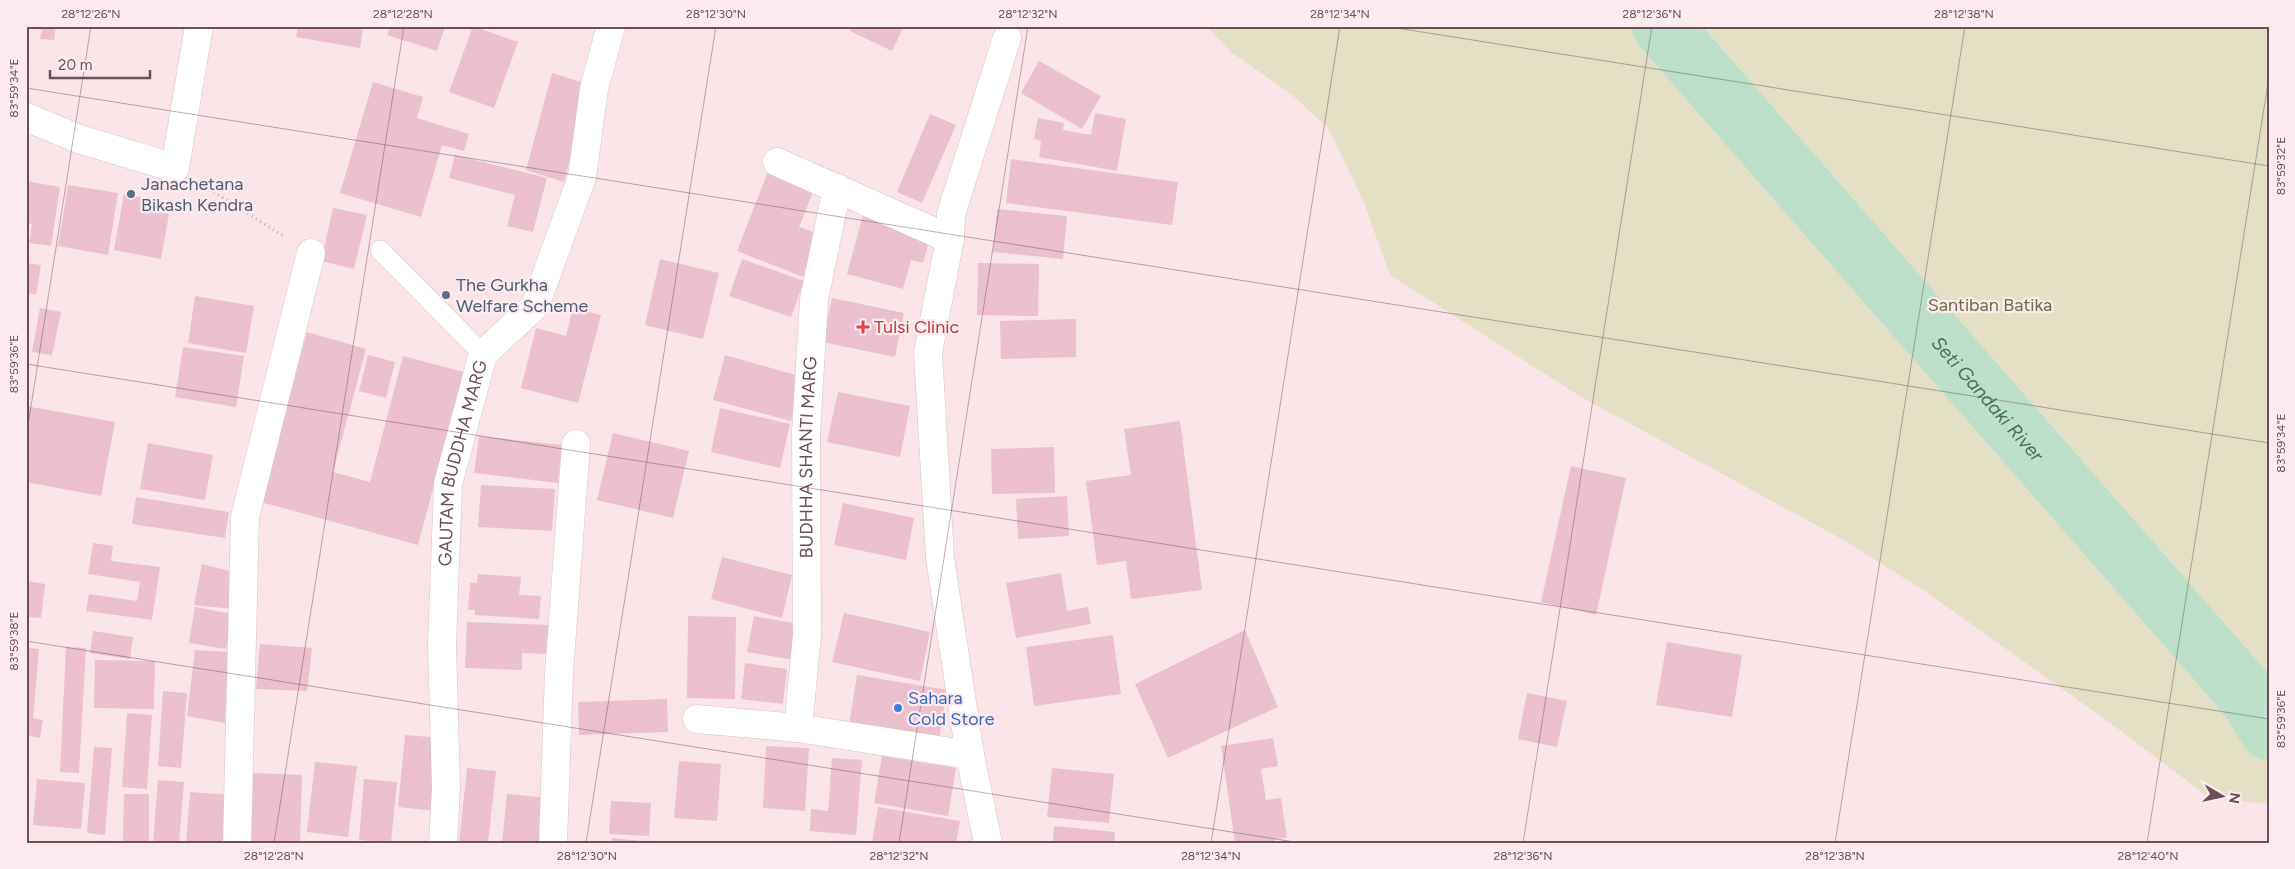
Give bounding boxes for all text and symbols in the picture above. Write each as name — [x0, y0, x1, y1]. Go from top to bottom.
text: 28°12'26"N — [61, 7, 121, 21]
text: 28°12'28"N — [373, 7, 433, 21]
text: 28°12'30"N — [686, 7, 746, 21]
text: 28°12'32"N — [999, 7, 1057, 21]
text: 28°12'34"N — [1310, 7, 1370, 21]
text: 28°12'36"N — [1622, 7, 1682, 21]
text: 28°12'38"N — [1934, 7, 1994, 21]
scale bar — [50, 48, 150, 80]
text: 20 m — [58, 56, 92, 74]
text: 83°59'34"E — [7, 58, 21, 118]
text: 83°59'32"E — [2274, 137, 2288, 195]
place label: Janachetana Bikash Kendra — [141, 173, 253, 216]
marker: Janachetana Bikash Kendra — [125, 188, 137, 200]
place label: The Gurkha Welfare Scheme — [456, 274, 588, 317]
marker: The Gurkha Welfare Scheme — [440, 289, 452, 301]
park label: Santiban Batika — [1928, 294, 2052, 316]
place label: Tulsi Clinic — [874, 316, 959, 338]
marker: Tulsi Clinic — [856, 320, 870, 334]
water label: Seti Gandaki River — [1927, 332, 2049, 466]
text: 83°59'36"E — [7, 335, 21, 393]
street label: BUDHHA SHANTI MARG — [795, 355, 822, 559]
street label: GAUTAM BUDDHA MARG — [434, 357, 492, 567]
text: 83°59'34"E — [2274, 413, 2288, 473]
text: 83°59'38"E — [7, 611, 21, 671]
place label: Sahara Cold Store — [908, 687, 995, 730]
text: 83°59'36"E — [2274, 690, 2288, 748]
marker: Sahara Cold Store — [892, 702, 904, 714]
north arrow — [2198, 772, 2248, 822]
text: N — [2225, 791, 2244, 805]
text: 28°12'28"N — [244, 849, 304, 863]
text: 28°12'30"N — [557, 849, 617, 863]
text: 28°12'32"N — [870, 849, 928, 863]
text: 28°12'34"N — [1181, 849, 1241, 863]
text: 28°12'36"N — [1493, 849, 1553, 863]
text: 28°12'38"N — [1805, 849, 1865, 863]
text: 28°12'40"N — [2118, 849, 2178, 863]

